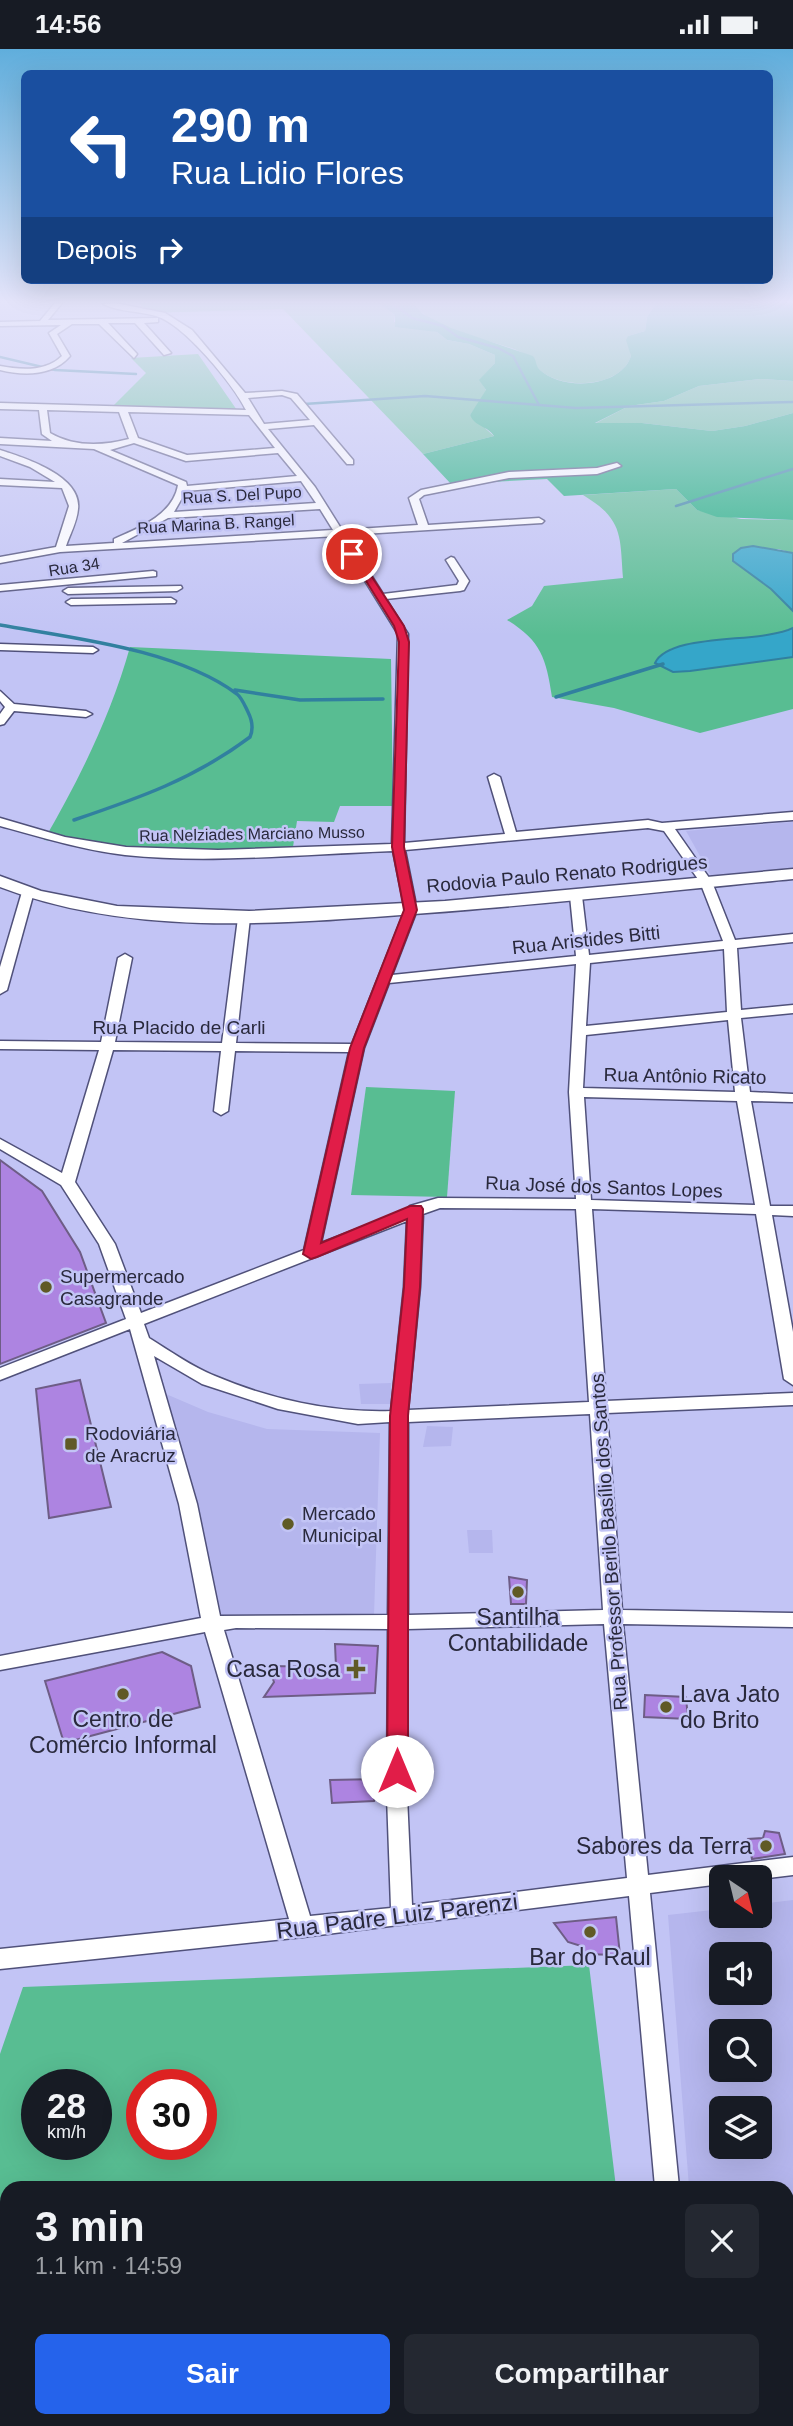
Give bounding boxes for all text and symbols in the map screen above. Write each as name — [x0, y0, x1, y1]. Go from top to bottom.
text: 14:56 — [35, 9, 102, 39]
icon: left — [56, 98, 147, 189]
text: 290 m — [171, 98, 310, 152]
text: Rua Lidio Flores — [171, 155, 404, 191]
icon: right — [151, 231, 189, 269]
text: Depois — [56, 235, 137, 265]
street label: Rua S. Del Pupo — [182, 483, 302, 507]
street label: Rua Marina B. Rangel — [137, 511, 295, 537]
pin — [322, 524, 382, 584]
icon: arrive — [333, 535, 371, 573]
street label: Rua 34 — [47, 555, 101, 579]
street label: Rua Nelziades Marciano Musso — [139, 824, 365, 844]
street label: Rodovia Paulo Renato Rodrigues — [426, 851, 708, 897]
street label: Rua Aristides Bitti — [511, 922, 661, 958]
street label: Rua Placido de Carli — [92, 1017, 266, 1038]
street label: Rua Antônio Ricato — [603, 1064, 767, 1088]
street label: Rua José dos Santos Lopes — [485, 1172, 723, 1202]
place label: Supermercado Casagrande — [60, 1266, 185, 1309]
marker: Supermercado Casagrande — [38, 1279, 54, 1295]
street label: Rua Professor Berilo Basílio dos Santos — [587, 1373, 631, 1711]
place label: Rodoviária de Aracruz — [85, 1423, 176, 1466]
marker: Rodoviária de Aracruz — [63, 1436, 79, 1452]
place label: Mercado Municipal — [302, 1503, 382, 1546]
marker: Mercado Municipal — [280, 1516, 296, 1532]
marker: Santilha Contabilidade — [510, 1584, 526, 1600]
place label: Santilha Contabilidade — [448, 1604, 588, 1656]
place label: Casa Rosa — [226, 1656, 340, 1682]
marker: Casa Rosa — [346, 1659, 366, 1679]
place label: Lava Jato do Brito — [680, 1681, 780, 1733]
marker: Centro de Comércio Informal — [115, 1686, 131, 1702]
marker: Lava Jato do Brito — [658, 1699, 674, 1715]
place label: Centro de Comércio Informal — [29, 1706, 217, 1758]
position arrow — [360, 1734, 434, 1808]
place label: Sabores da Terra — [576, 1833, 752, 1859]
marker: Sabores da Terra — [758, 1838, 774, 1854]
north arrow — [709, 1865, 772, 1929]
map controls — [709, 1865, 772, 2159]
street label: Rua Padre Luiz Parenzi — [275, 1888, 519, 1944]
marker: Bar do Raul — [582, 1924, 598, 1940]
button: sound — [709, 1942, 772, 2005]
place label: Bar do Raul — [529, 1944, 651, 1970]
button: search — [709, 2019, 772, 2082]
speed limit sign: 30 — [126, 2069, 217, 2160]
text: 28 — [47, 2086, 86, 2125]
button: layers — [709, 2096, 772, 2159]
text: km/h — [47, 2122, 86, 2142]
text: 3 min — [35, 2203, 145, 2250]
button: close — [685, 2204, 759, 2278]
text: 1.1 km · 14:59 — [35, 2253, 182, 2279]
button: Sair — [35, 2334, 390, 2414]
button: Compartilhar — [404, 2334, 759, 2414]

